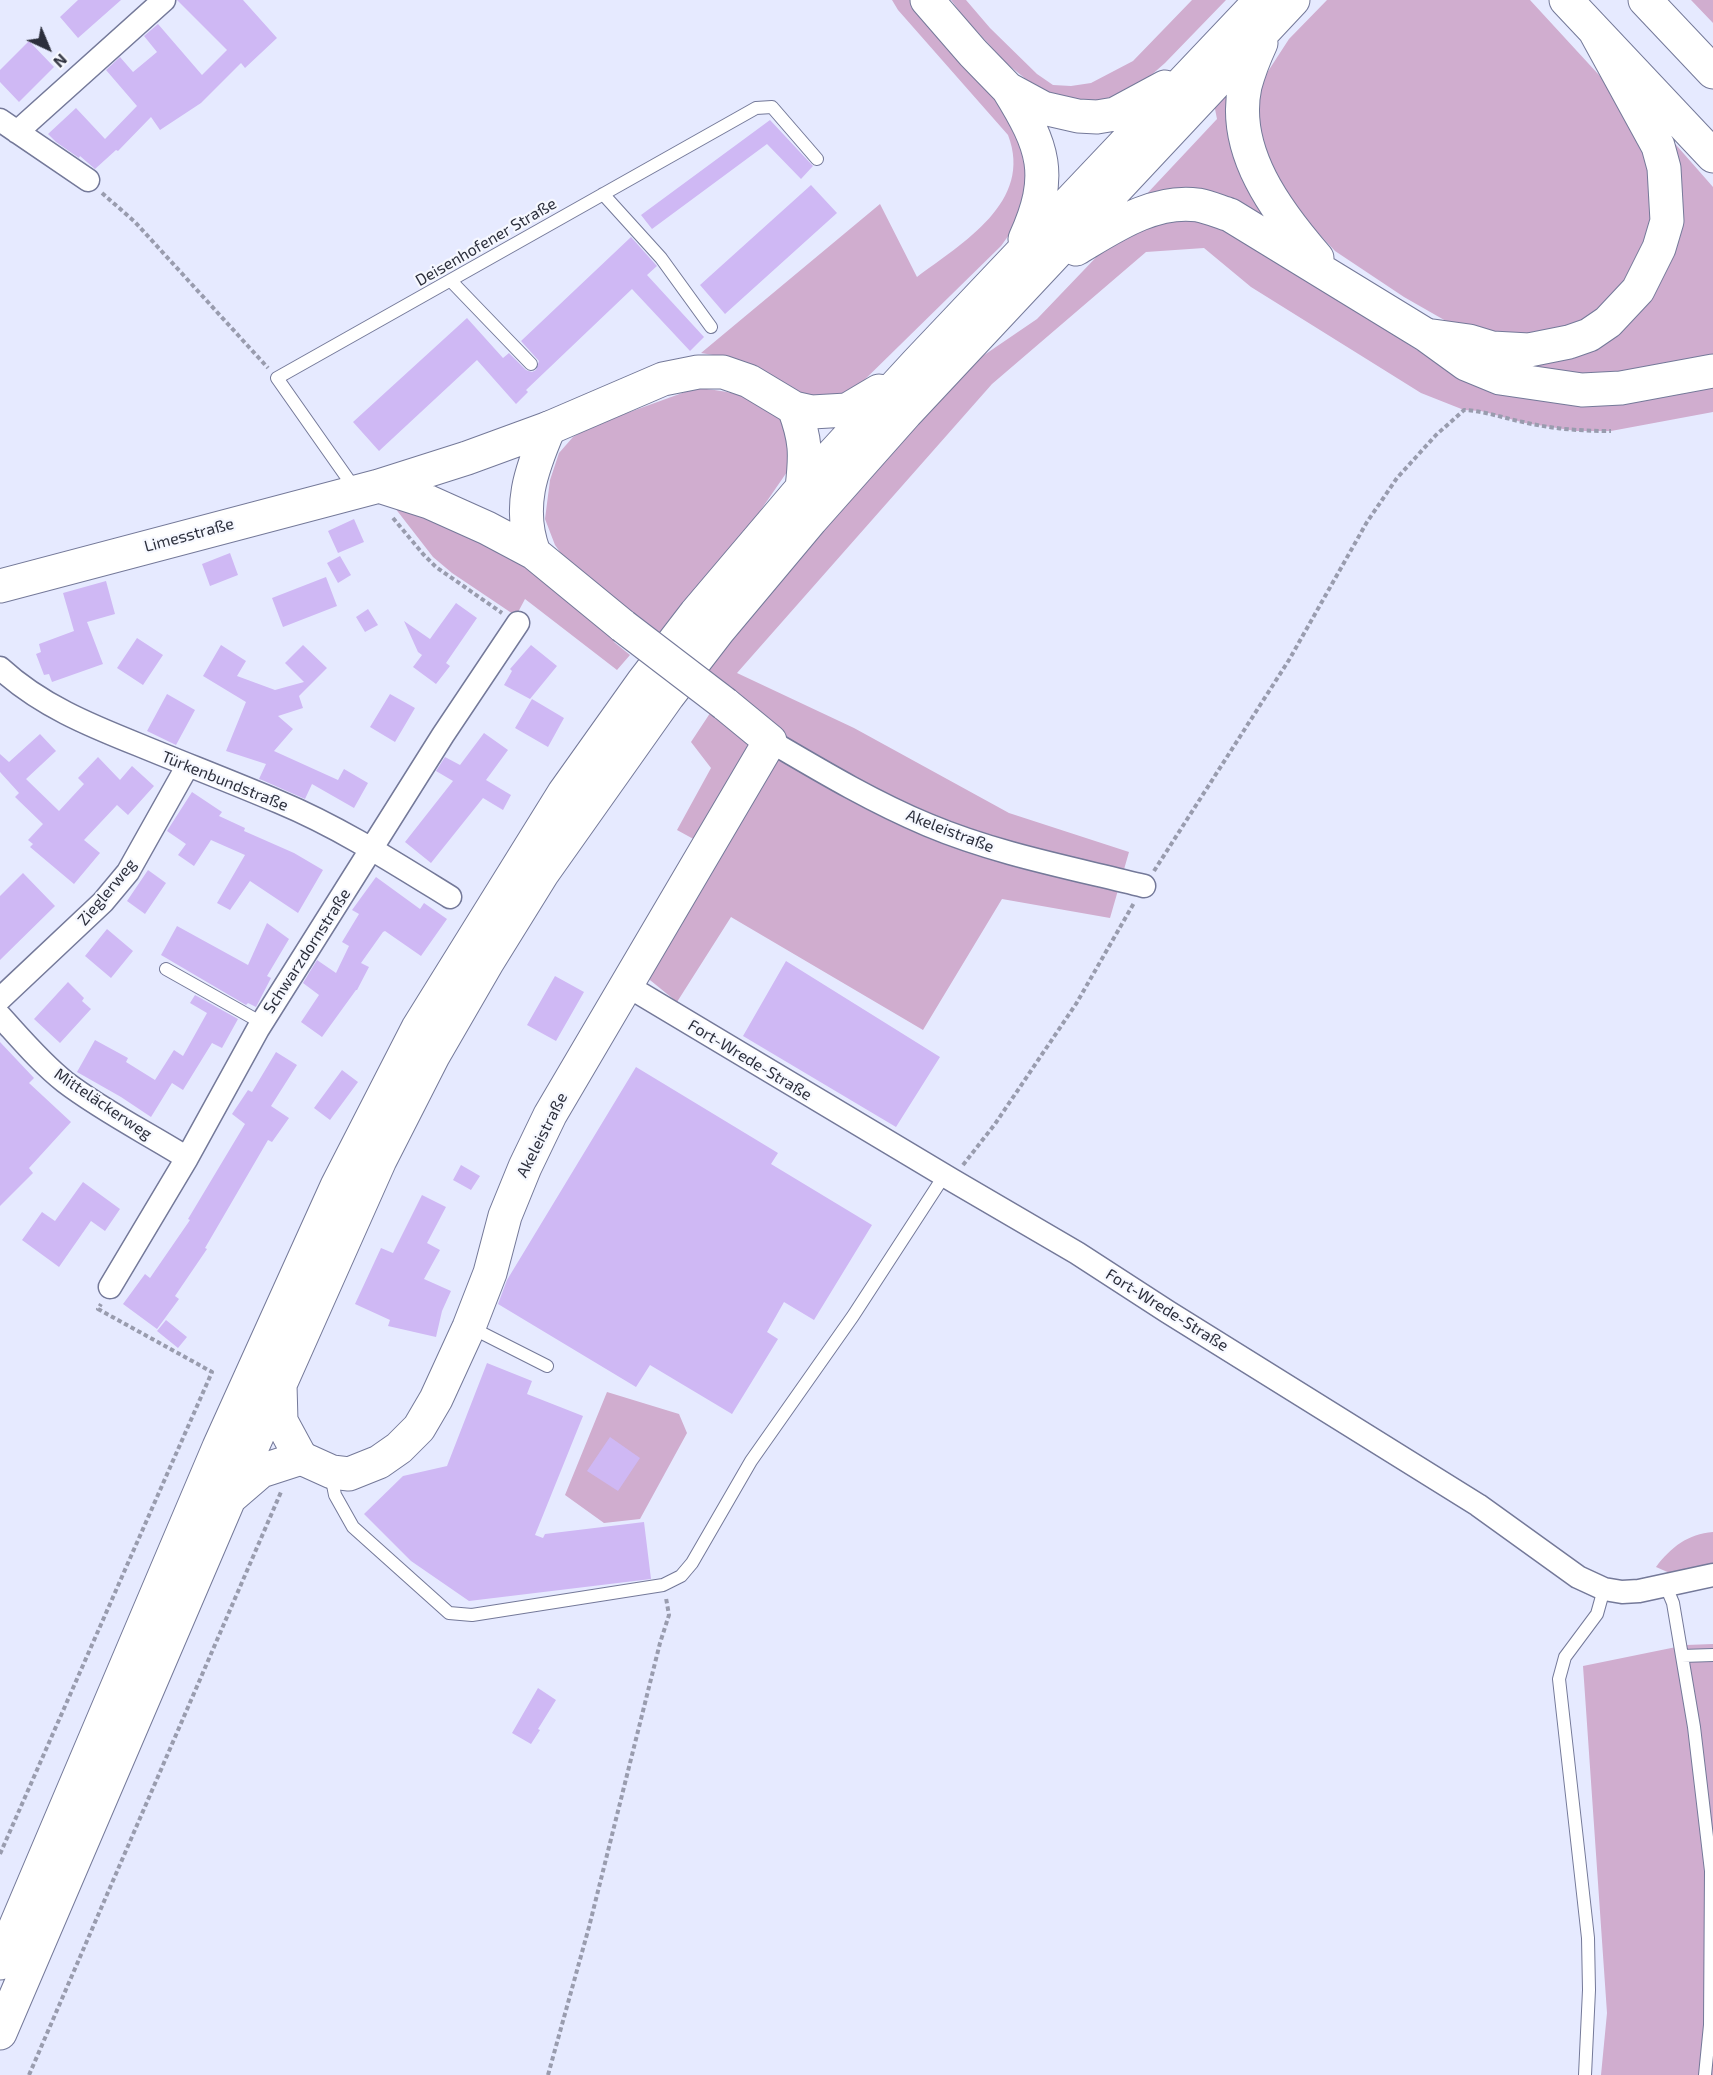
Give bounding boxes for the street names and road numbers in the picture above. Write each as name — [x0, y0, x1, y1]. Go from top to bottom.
street label: Deisenhofener Straße — [412, 194, 560, 290]
street label: Limesstraße — [142, 514, 236, 556]
street label: Türkenbundstraße — [159, 747, 291, 815]
street label: Akeleistraße — [903, 805, 997, 857]
street label: Zieglerweg — [74, 855, 140, 929]
street label: Schwarzdornstraße — [259, 885, 355, 1017]
street label: Fort-Wrede-Straße — [685, 1015, 815, 1105]
street label: Mitteläckerweg — [50, 1064, 156, 1144]
street label: Akeleistraße — [512, 1089, 572, 1181]
street label: Fort-Wrede-Straße — [1102, 1264, 1232, 1356]

